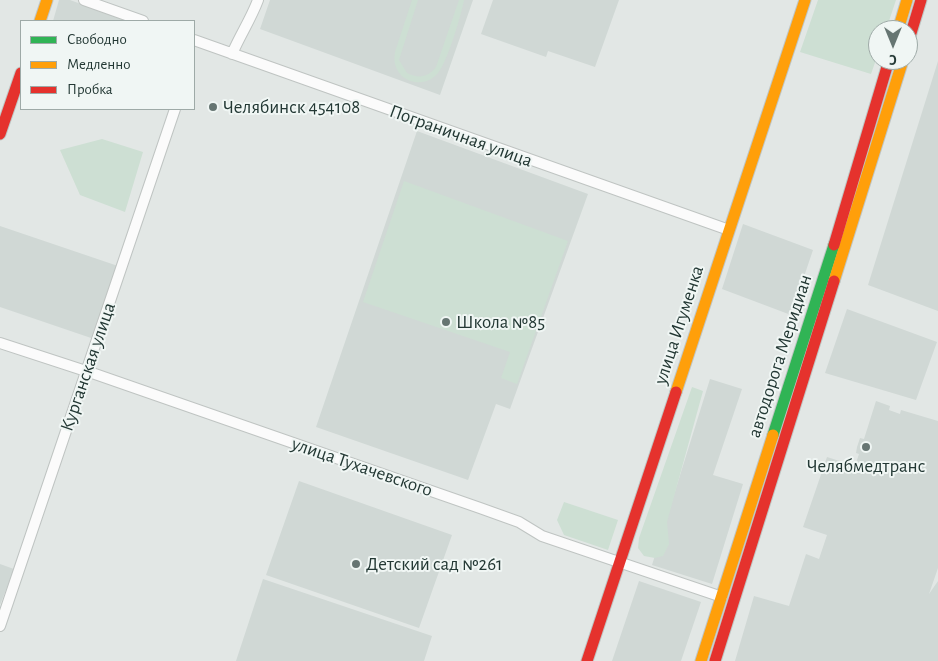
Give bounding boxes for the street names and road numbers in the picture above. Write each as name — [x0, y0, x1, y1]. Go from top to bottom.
street label: Пограничная улица — [386, 100, 536, 172]
street label: улица Игуменка — [649, 263, 709, 387]
street label: автодорога Меридиан — [743, 271, 817, 441]
street label: Курганская улица — [55, 300, 121, 434]
street label: улица Тухачевского — [289, 432, 435, 502]

